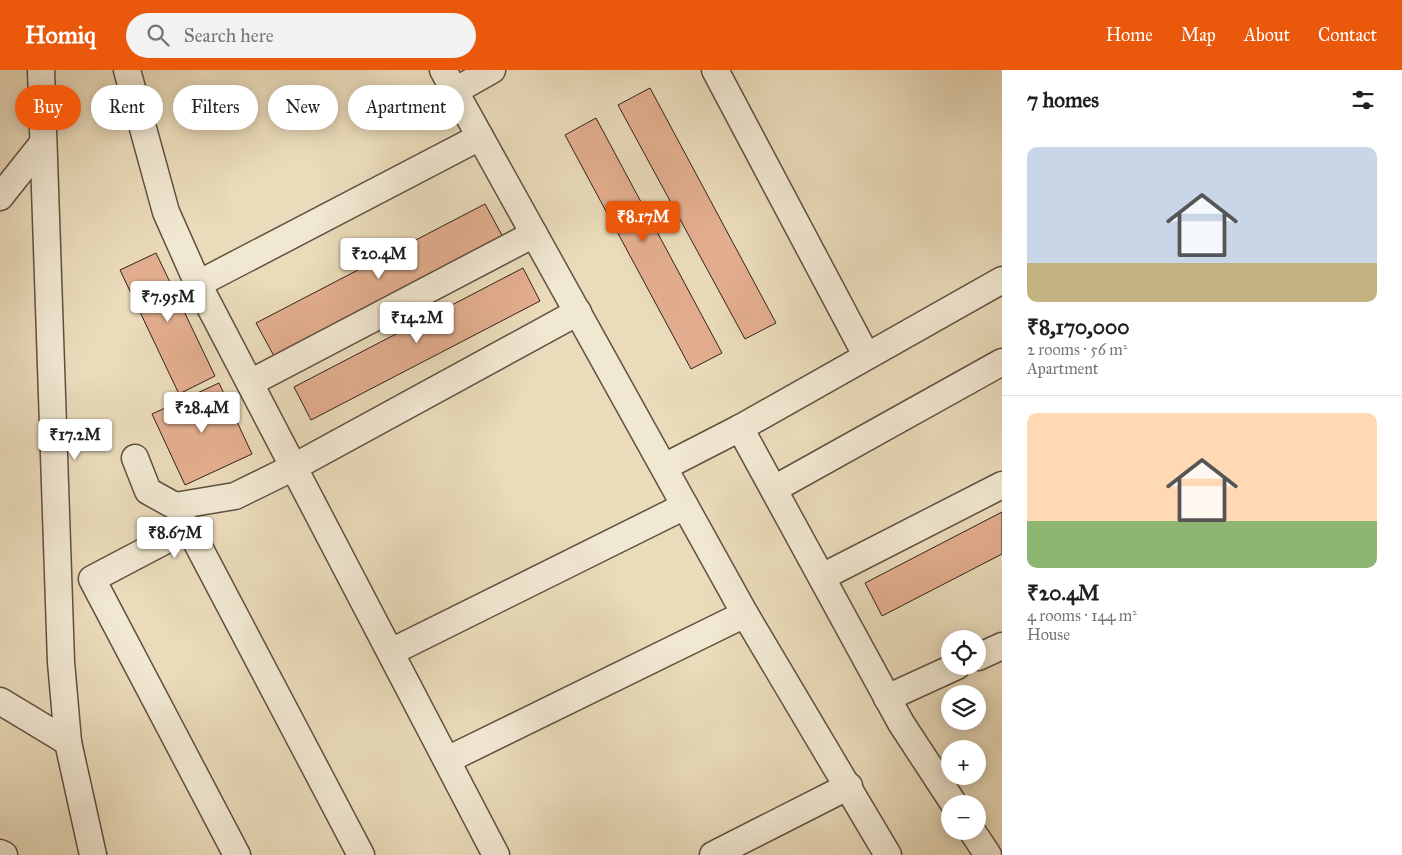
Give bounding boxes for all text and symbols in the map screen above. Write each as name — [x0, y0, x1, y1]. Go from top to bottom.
search box — [126, 13, 476, 58]
text: Homiq — [25, 20, 96, 50]
icon: search — [144, 21, 172, 49]
text: Search here — [184, 24, 274, 47]
text: Home — [1106, 24, 1153, 46]
text: Map — [1181, 24, 1216, 46]
text: About — [1244, 24, 1290, 46]
text: Contact — [1318, 24, 1377, 46]
chip: Buy — [15, 85, 81, 130]
chip: Rent — [91, 85, 163, 130]
chip: Filters — [173, 85, 258, 130]
chip: New — [268, 85, 338, 130]
chip: Apartment — [348, 85, 464, 130]
icon: filters — [1349, 86, 1377, 114]
text: 7 homes — [1027, 87, 1099, 113]
icon: home — [1157, 180, 1247, 270]
pin: ₹8.17M — [602, 200, 684, 243]
text: ₹8.17M — [617, 207, 669, 226]
pin: ₹20.4M — [338, 238, 420, 280]
text: ₹20.4M — [351, 244, 407, 263]
pin: ₹7.95M — [127, 280, 209, 323]
text: ₹7.95M — [141, 287, 195, 306]
pin: ₹14.2M — [376, 302, 458, 344]
text: ₹14.2M — [391, 308, 443, 327]
text: ₹8,170,000 — [1027, 314, 1129, 340]
text: 2 rooms · 56 m² — [1027, 340, 1127, 359]
text: Apartment — [1027, 359, 1099, 378]
pin: ₹28.4M — [161, 392, 243, 434]
text: ₹28.4M — [175, 398, 229, 417]
pin: ₹17.2M — [34, 418, 116, 461]
text: ₹17.2M — [49, 425, 101, 444]
icon: home — [1157, 445, 1247, 535]
pin: ₹8.67M — [134, 516, 216, 559]
text: ₹8.67M — [148, 523, 202, 542]
text: ₹20.4M — [1027, 580, 1100, 606]
text: 4 rooms · 144 m² — [1027, 606, 1137, 625]
text: House — [1027, 625, 1070, 644]
map controls — [941, 630, 986, 840]
button: locate — [941, 630, 986, 675]
button: layers — [941, 685, 986, 730]
button: + — [941, 740, 986, 785]
button: − — [941, 795, 986, 840]

